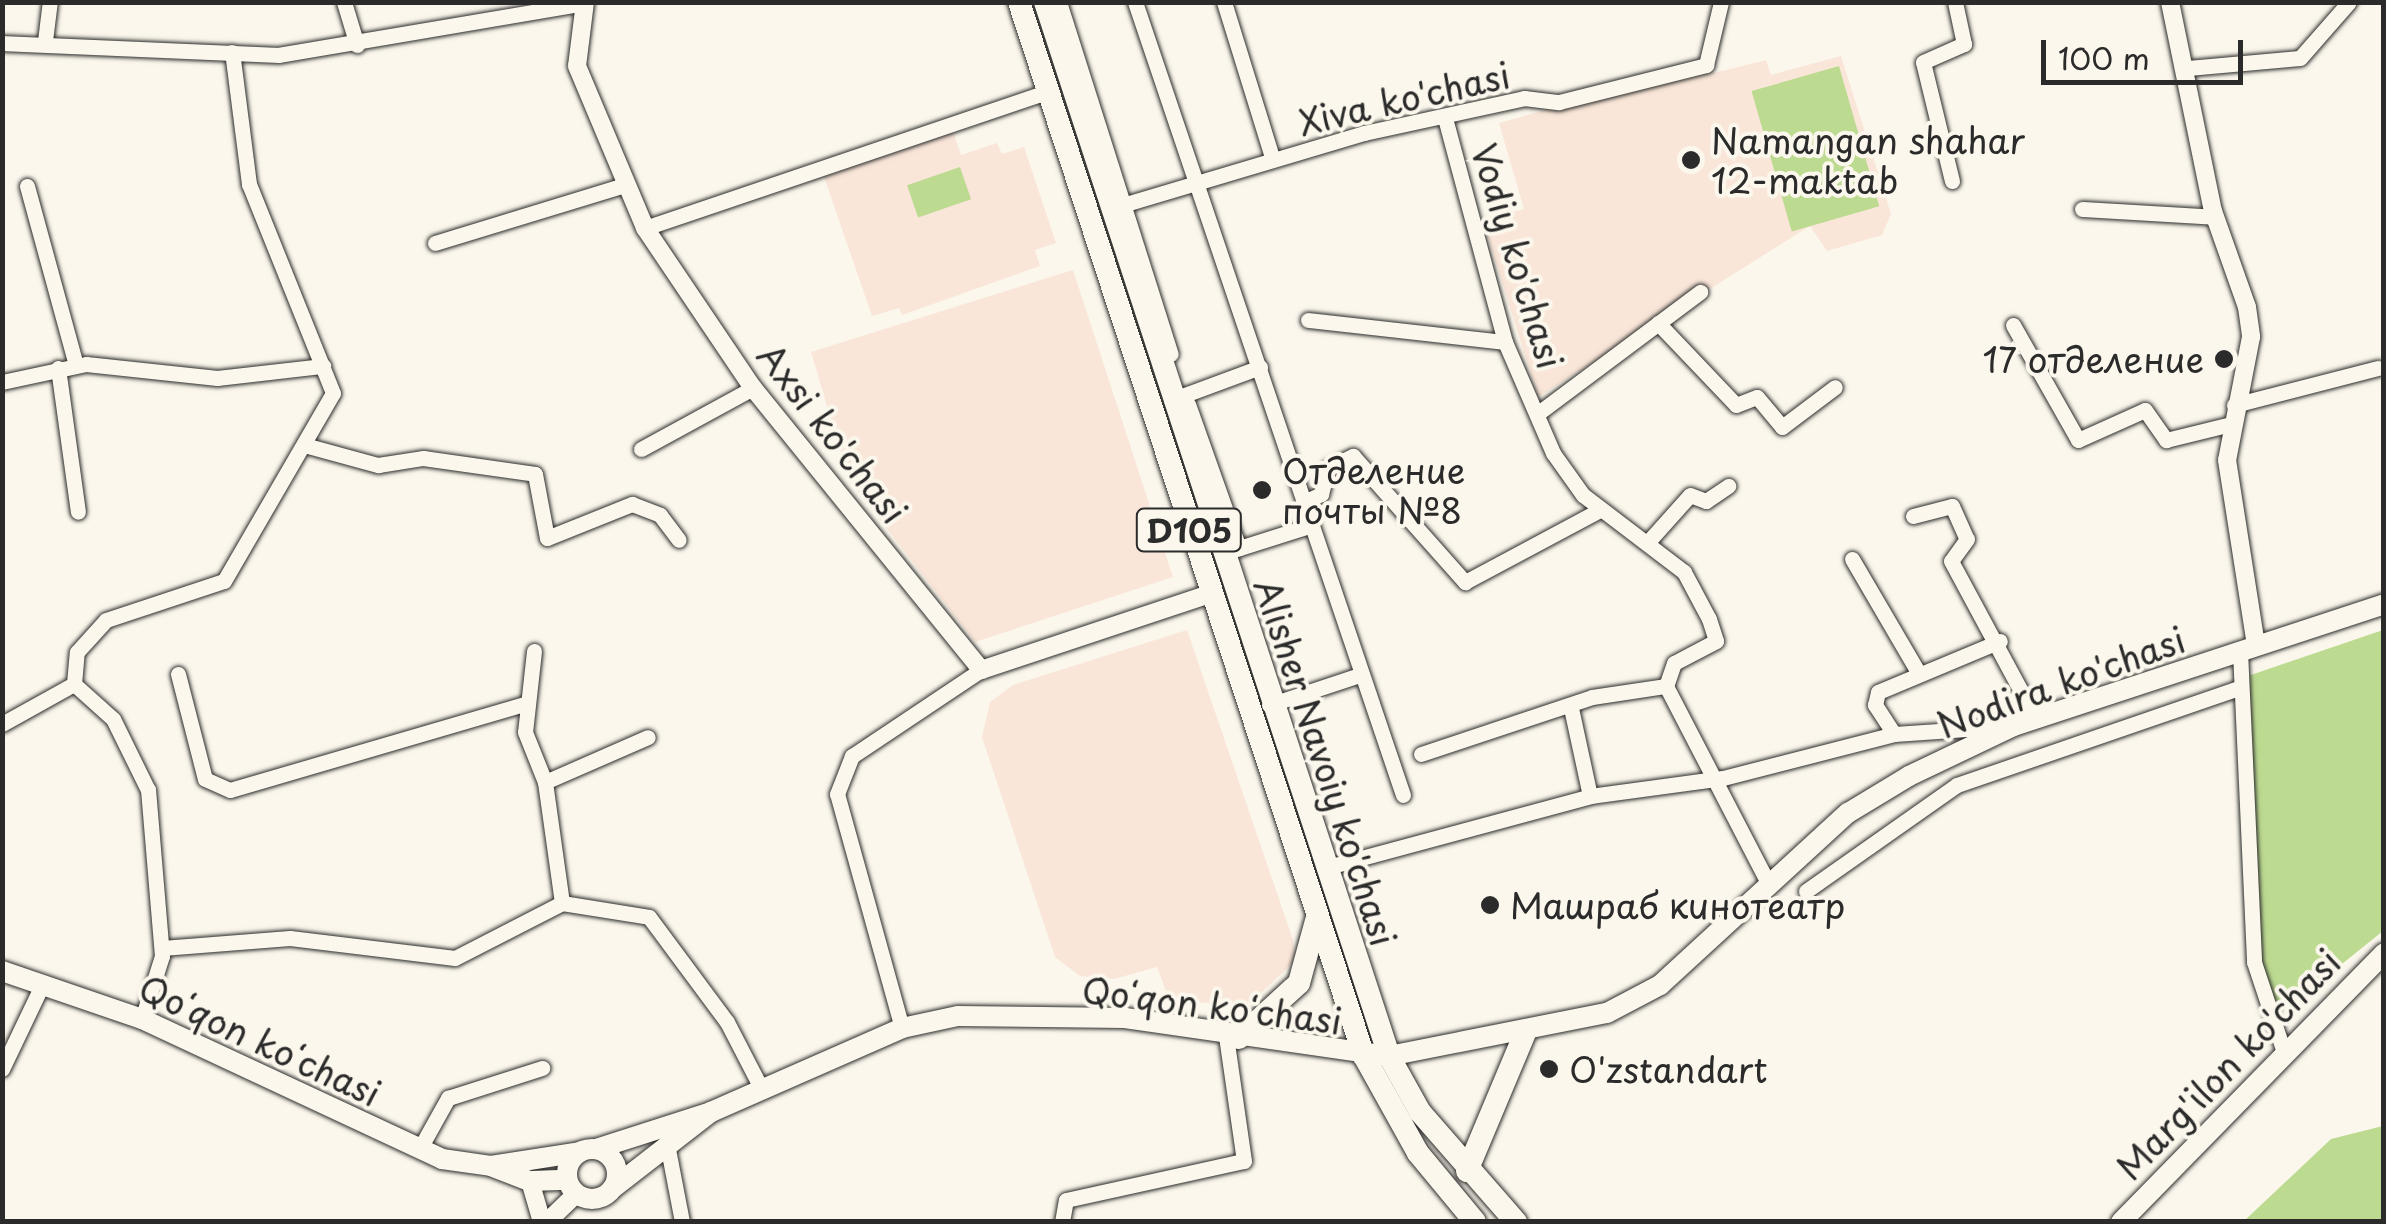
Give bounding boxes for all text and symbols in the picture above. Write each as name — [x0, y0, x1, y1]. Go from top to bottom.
scale bar — [2046, 20, 2248, 82]
text: 100 m — [2058, 35, 2150, 80]
street label: Xiva ko'chasi — [1295, 53, 1513, 143]
place label: Namangan shahar 12-maktab — [1711, 119, 2025, 201]
street label: Vodiy ko'chasi — [1464, 138, 1572, 374]
marker: Namangan shahar 12-maktab — [1680, 149, 1702, 171]
street label: Axsi ko'chasi — [750, 335, 916, 531]
place label: 17 отделение — [1982, 338, 2204, 380]
marker: 17 отделение — [2213, 348, 2235, 370]
place label: Отделение почты №8 — [1282, 449, 1465, 531]
marker: Отделение почты №8 — [1251, 479, 1273, 501]
road number: D105 — [1134, 503, 1244, 557]
street label: Alisher Navoiy ko'chasi — [1246, 570, 1406, 954]
street label: Nodira ko'chasi — [1932, 618, 2190, 746]
place label: Машраб кинотеатр — [1510, 884, 1846, 926]
marker: Машраб кинотеатр — [1479, 894, 1501, 916]
street label: Marg'ilon ko'chasi — [2107, 940, 2349, 1188]
street label: Qoʻqon koʻchasi — [133, 966, 387, 1114]
street label: Qoʻqon koʻchasi — [1080, 968, 1344, 1042]
place label: O'zstandart — [1569, 1048, 1768, 1090]
marker: O'zstandart — [1538, 1058, 1560, 1080]

